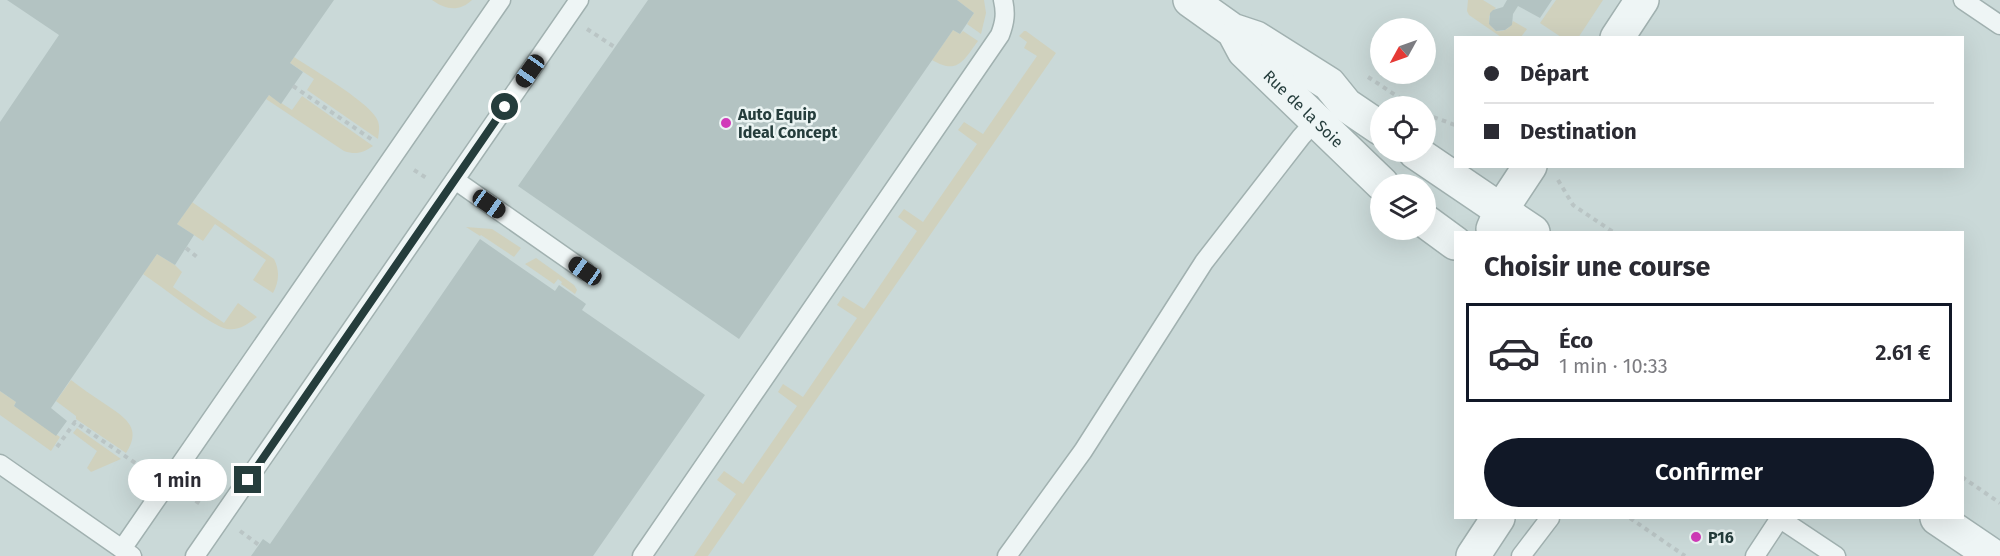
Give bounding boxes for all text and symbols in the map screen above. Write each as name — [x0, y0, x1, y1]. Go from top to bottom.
north arrow — [1370, 18, 1436, 84]
map controls — [1370, 18, 1436, 240]
car — [512, 51, 548, 91]
text: Départ — [1520, 60, 1589, 87]
street label: Rue de la Soie — [1260, 66, 1347, 152]
route start — [491, 93, 518, 120]
button: locate — [1370, 96, 1436, 162]
place label: Auto Equip Ideal Concept — [737, 105, 838, 142]
marker: Auto Equip Ideal Concept — [719, 116, 733, 130]
text: Destination — [1520, 118, 1637, 145]
button: layers — [1370, 174, 1436, 240]
car — [469, 186, 509, 222]
text: Choisir une course — [1484, 251, 1710, 283]
car — [565, 253, 605, 289]
icon: car — [1487, 326, 1541, 380]
text: Éco — [1559, 327, 1593, 354]
text: 2.61 € — [1875, 339, 1931, 366]
text: 1 min · 10:33 — [1559, 354, 1668, 378]
button: Confirmer — [1484, 438, 1934, 507]
callout: 1 min — [128, 459, 227, 501]
route end — [234, 466, 261, 493]
text: 1 min — [153, 468, 202, 492]
place label: P16 — [1708, 528, 1734, 547]
marker: P16 — [1689, 530, 1703, 544]

